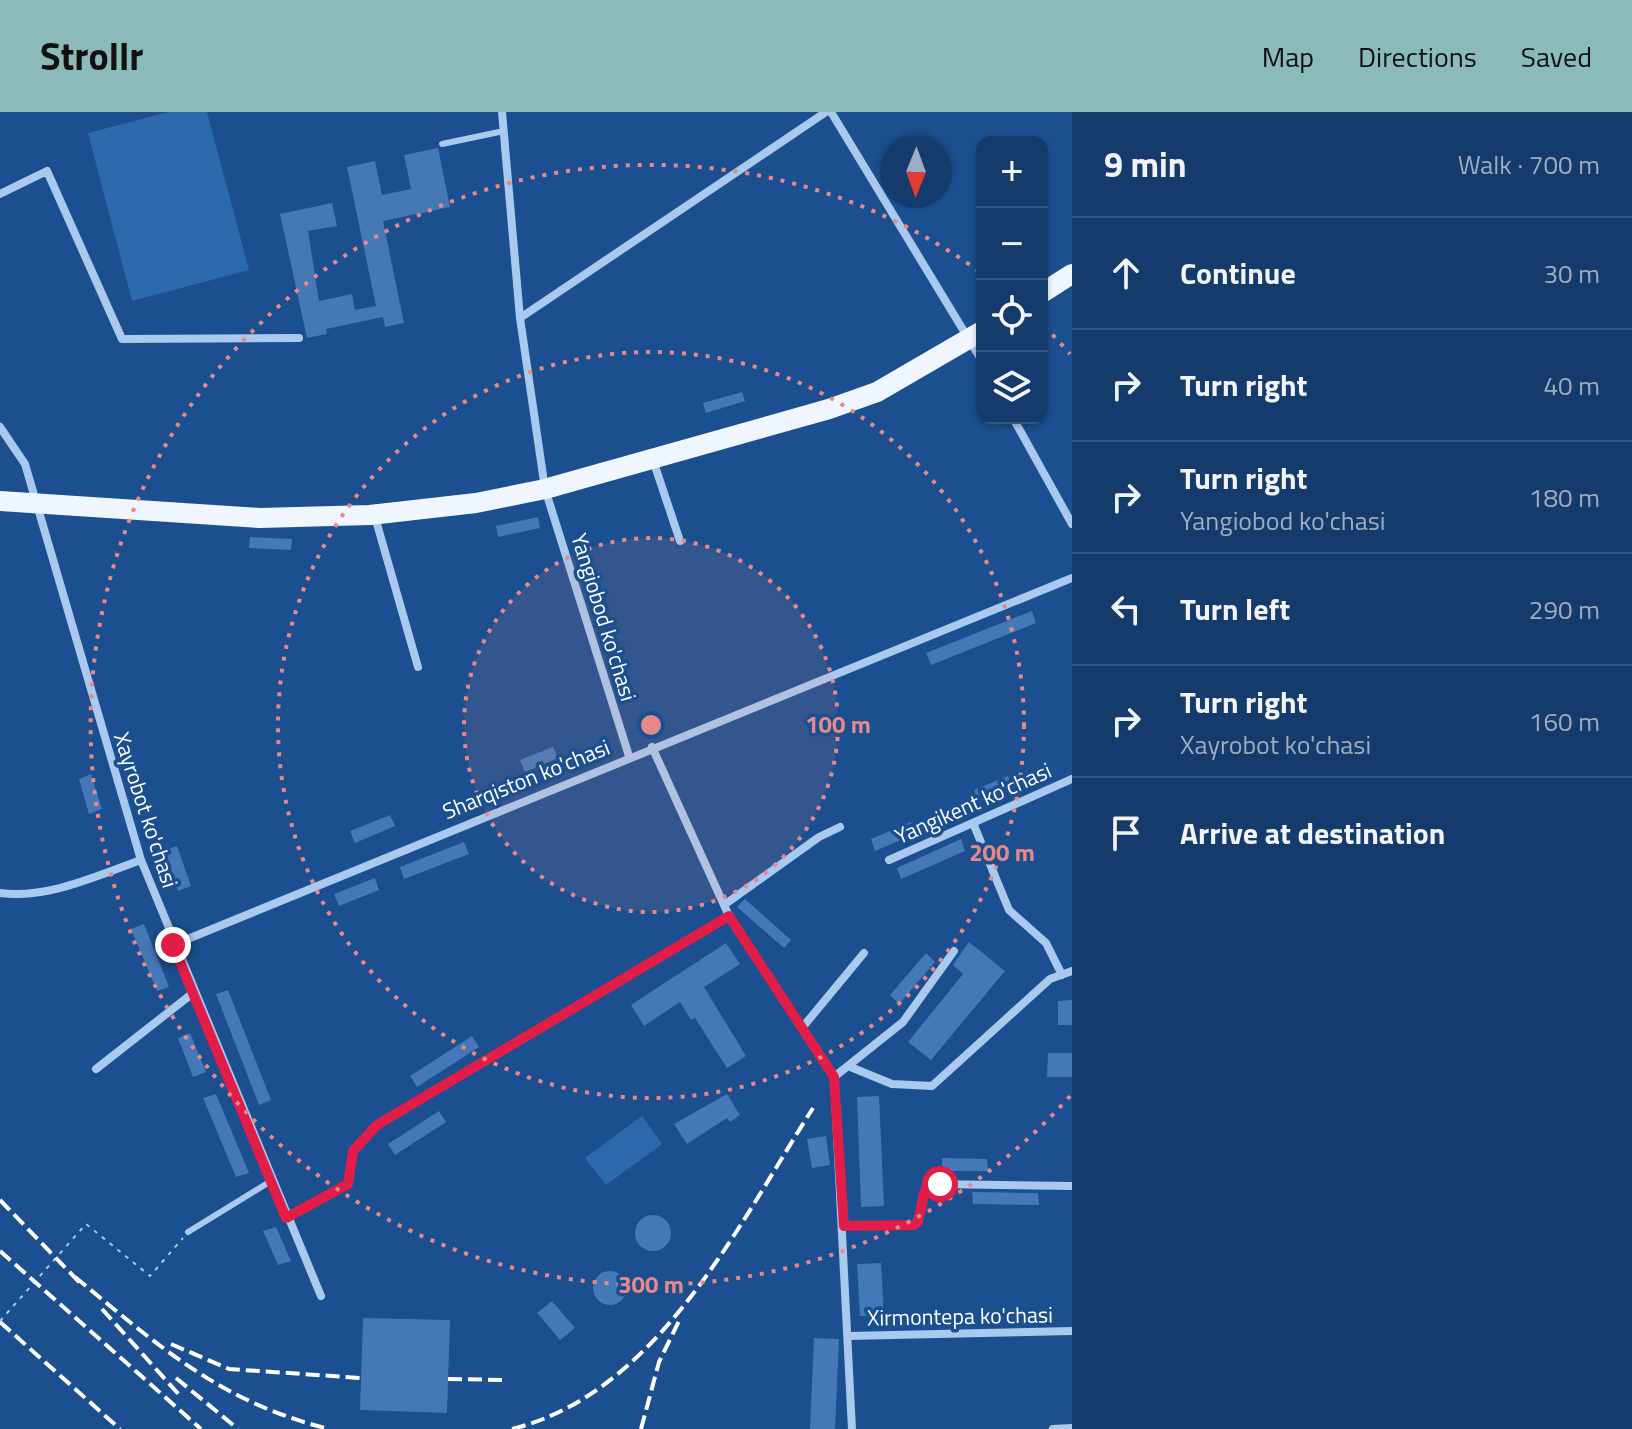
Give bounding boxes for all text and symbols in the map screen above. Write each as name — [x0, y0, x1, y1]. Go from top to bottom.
text: Strollr — [40, 27, 143, 85]
text: Map — [1262, 35, 1314, 78]
text: Directions — [1358, 35, 1477, 78]
text: Saved — [1521, 35, 1592, 78]
north arrow — [880, 136, 952, 208]
map controls — [976, 136, 1048, 424]
button: + — [976, 136, 1048, 208]
text: 9 min — [1104, 138, 1187, 190]
text: Walk · 700 m — [1458, 145, 1600, 184]
button: − — [976, 208, 1048, 280]
text: Continue — [1180, 250, 1296, 296]
icon: ahead — [1104, 251, 1148, 295]
text: 30 m — [1543, 254, 1600, 293]
button: locate — [976, 280, 1048, 352]
button: layers — [976, 352, 1048, 424]
text: Turn right — [1180, 362, 1308, 408]
icon: right — [1104, 363, 1148, 407]
text: 40 m — [1543, 366, 1600, 405]
text: Turn right — [1180, 455, 1308, 501]
icon: right — [1104, 475, 1148, 519]
text: 180 m — [1529, 478, 1600, 517]
text: Yangiobod ko'chasi — [1180, 501, 1386, 540]
street label: Yangiobod ko'chasi — [562, 529, 646, 705]
text: Turn left — [1180, 586, 1290, 632]
icon: left — [1104, 587, 1148, 631]
text: 290 m — [1529, 590, 1600, 629]
text: Turn right — [1180, 679, 1308, 725]
icon: right — [1104, 699, 1148, 743]
text: 160 m — [1529, 702, 1600, 741]
text: 100 m — [805, 706, 871, 742]
centre of rings — [637, 711, 665, 739]
text: Xayrobot ko'chasi — [1180, 725, 1371, 764]
street label: Xayrobot ko'chasi — [105, 728, 187, 892]
street label: Sharqiston ko'chasi — [437, 730, 615, 828]
street label: Yangikent ko'chasi — [889, 753, 1057, 853]
text: Arrive at destination — [1180, 810, 1445, 856]
icon: arrive — [1104, 811, 1148, 855]
text: 200 m — [969, 834, 1035, 870]
route end — [155, 927, 191, 963]
route start — [922, 1166, 958, 1202]
text: 300 m — [618, 1266, 684, 1302]
street label: Xirmontepa ko'chasi — [867, 1297, 1053, 1335]

